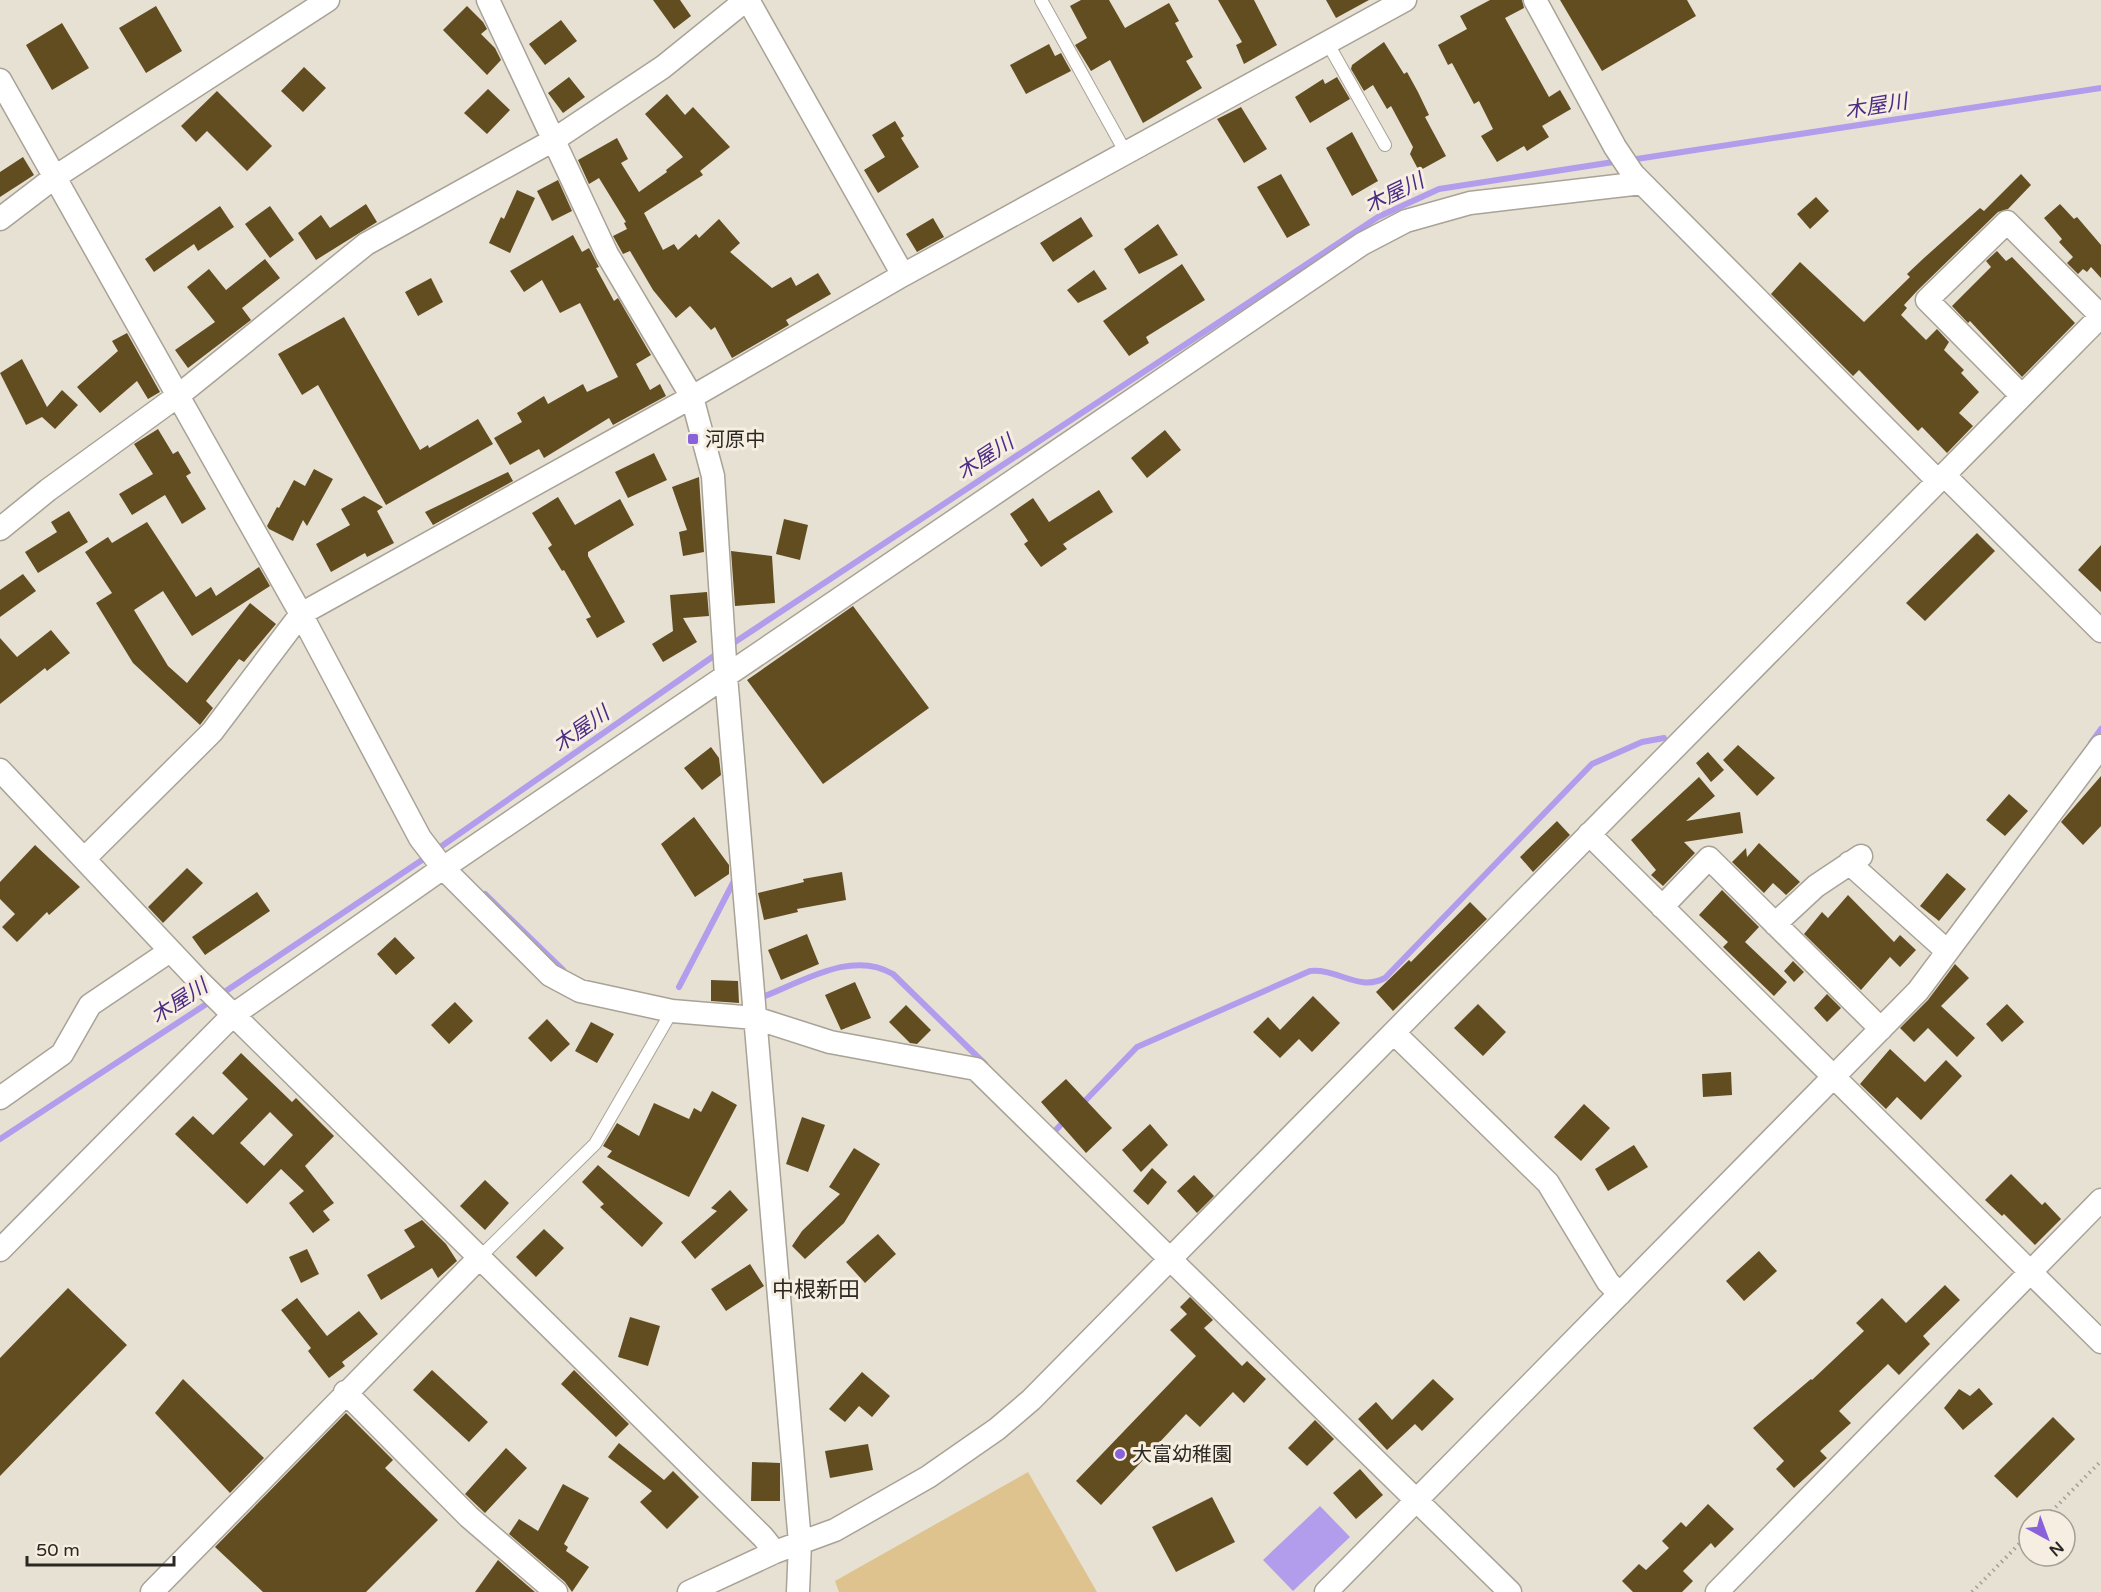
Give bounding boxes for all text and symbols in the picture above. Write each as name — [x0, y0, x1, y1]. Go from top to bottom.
water label: 木屋川 — [1843, 89, 1911, 124]
water label: 木屋川 — [1360, 168, 1430, 218]
place label: 河原中 — [705, 428, 765, 452]
water label: 木屋川 — [952, 429, 1020, 485]
marker: 河原中 — [686, 432, 700, 446]
water label: 木屋川 — [548, 700, 616, 758]
water label: 木屋川 — [146, 973, 214, 1029]
district label: 中根新田 — [772, 1277, 860, 1303]
place label: 大富幼稚園 — [1132, 1443, 1232, 1467]
marker: 大富幼稚園 — [1113, 1447, 1127, 1461]
north arrow — [2017, 1508, 2077, 1568]
scale bar — [27, 1529, 174, 1567]
text: N — [2045, 1537, 2068, 1560]
text: 50 m — [36, 1539, 80, 1561]

